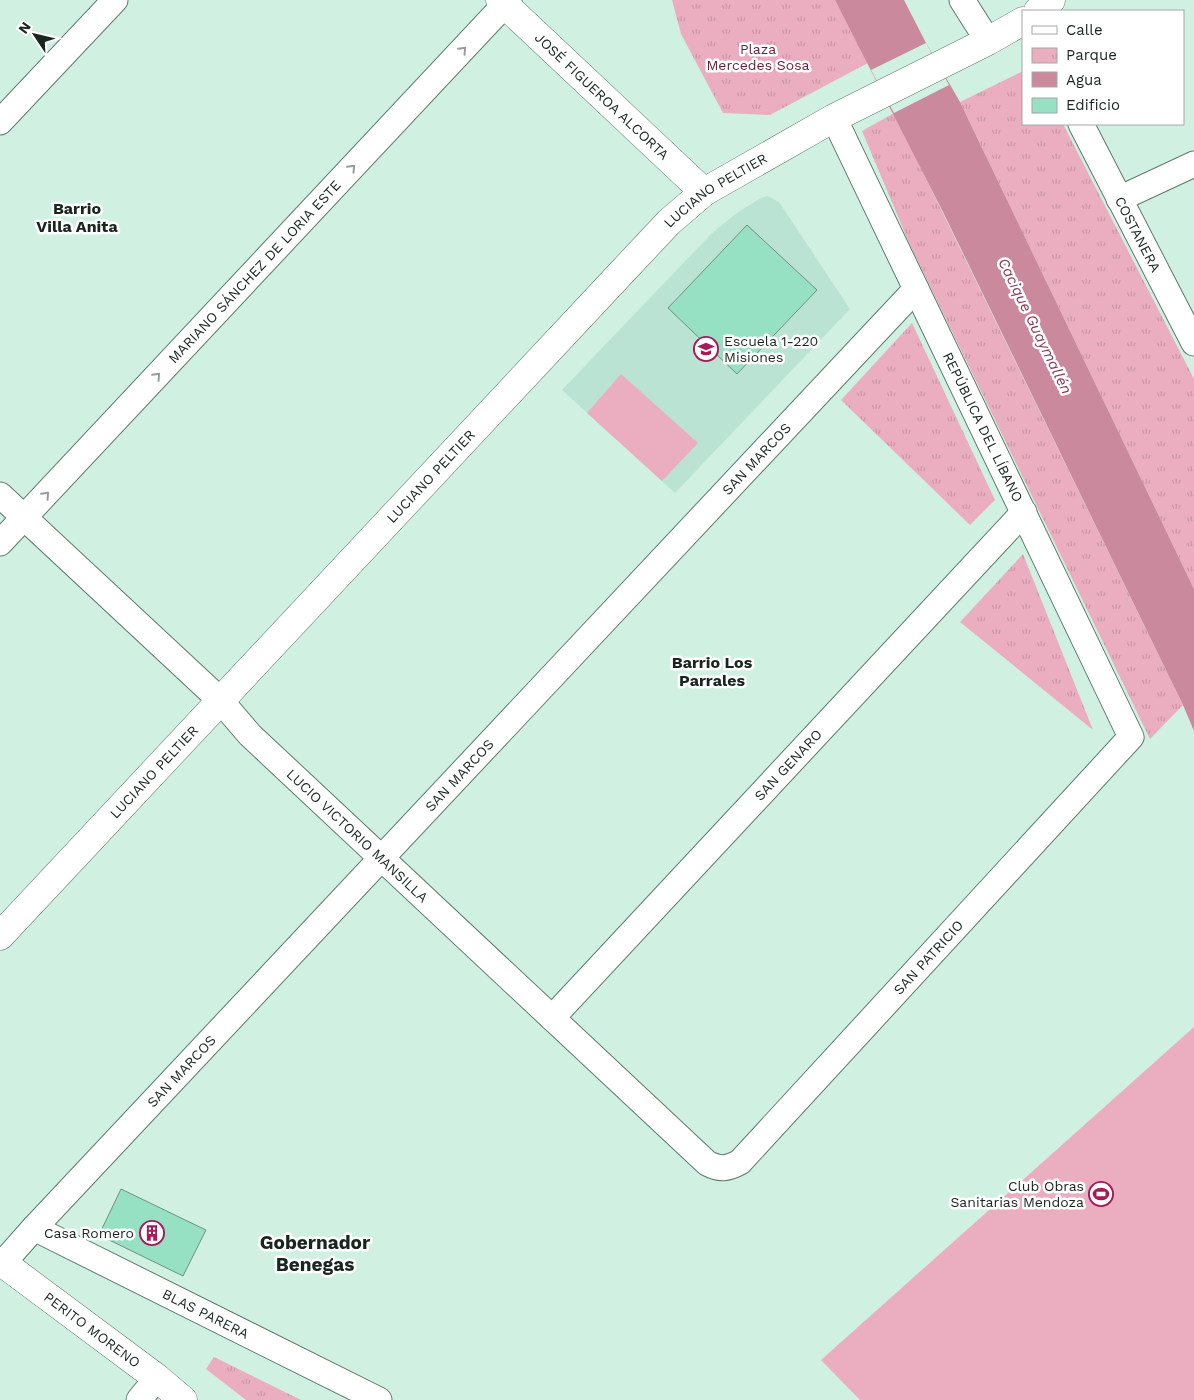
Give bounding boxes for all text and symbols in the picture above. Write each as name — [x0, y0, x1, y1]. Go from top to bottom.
north arrow — [10, 10, 60, 60]
legend — [1022, 10, 1184, 125]
text: N — [15, 19, 34, 36]
text: Calle — [1066, 21, 1103, 39]
street label: JOSÉ FIGUEROA ALCORTA — [532, 29, 672, 163]
park label: Plaza Mercedes Sosa — [706, 41, 810, 73]
text: Parque — [1066, 46, 1117, 64]
one-way arrow — [457, 47, 466, 56]
text: Agua — [1066, 71, 1102, 89]
text: Edificio — [1066, 96, 1120, 114]
street label: LUCIANO PELTIER — [660, 150, 770, 231]
one-way arrow — [346, 165, 355, 174]
street label: MARIANO SÁNCHEZ DE LORIA ESTE — [165, 177, 344, 366]
street label: COSTANERA — [1112, 194, 1164, 275]
district label: Barrio Villa Anita — [36, 199, 118, 236]
water label: Cacique Guaymallén — [994, 255, 1076, 397]
place label: Escuela 1-220 Misiones — [724, 333, 818, 365]
school or university icon: Escuela 1-220 Misiones — [693, 336, 719, 362]
street label: REPÚBLICA DEL LÍBANO — [940, 349, 1026, 505]
one-way arrow — [151, 373, 160, 382]
street label: SAN MARCOS — [719, 420, 794, 498]
street label: LUCIANO PELTIER — [383, 426, 478, 526]
one-way arrow — [40, 492, 49, 501]
district label: Barrio Los Parrales — [672, 653, 753, 690]
street label: LUCIANO PELTIER — [106, 722, 201, 822]
street label: SAN GENARO — [751, 726, 825, 804]
street label: SAN MARCOS — [422, 736, 497, 814]
street label: LUCIO VICTORIO MANSILLA — [284, 766, 431, 906]
street label: SAN PATRICIO — [890, 917, 966, 998]
street label: SAN MARCOS — [144, 1032, 219, 1110]
place label: Club Obras Sanitarias Mendoza — [950, 1178, 1084, 1210]
sports icon: Club Obras Sanitarias Mendoza — [1088, 1181, 1114, 1207]
building icon: Casa Romero — [139, 1220, 165, 1246]
place label: Casa Romero — [44, 1225, 134, 1241]
district label: Gobernador Benegas — [260, 1231, 371, 1276]
street label: BLAS PARERA — [160, 1285, 252, 1342]
street label: PERITO MORENO — [41, 1289, 143, 1371]

